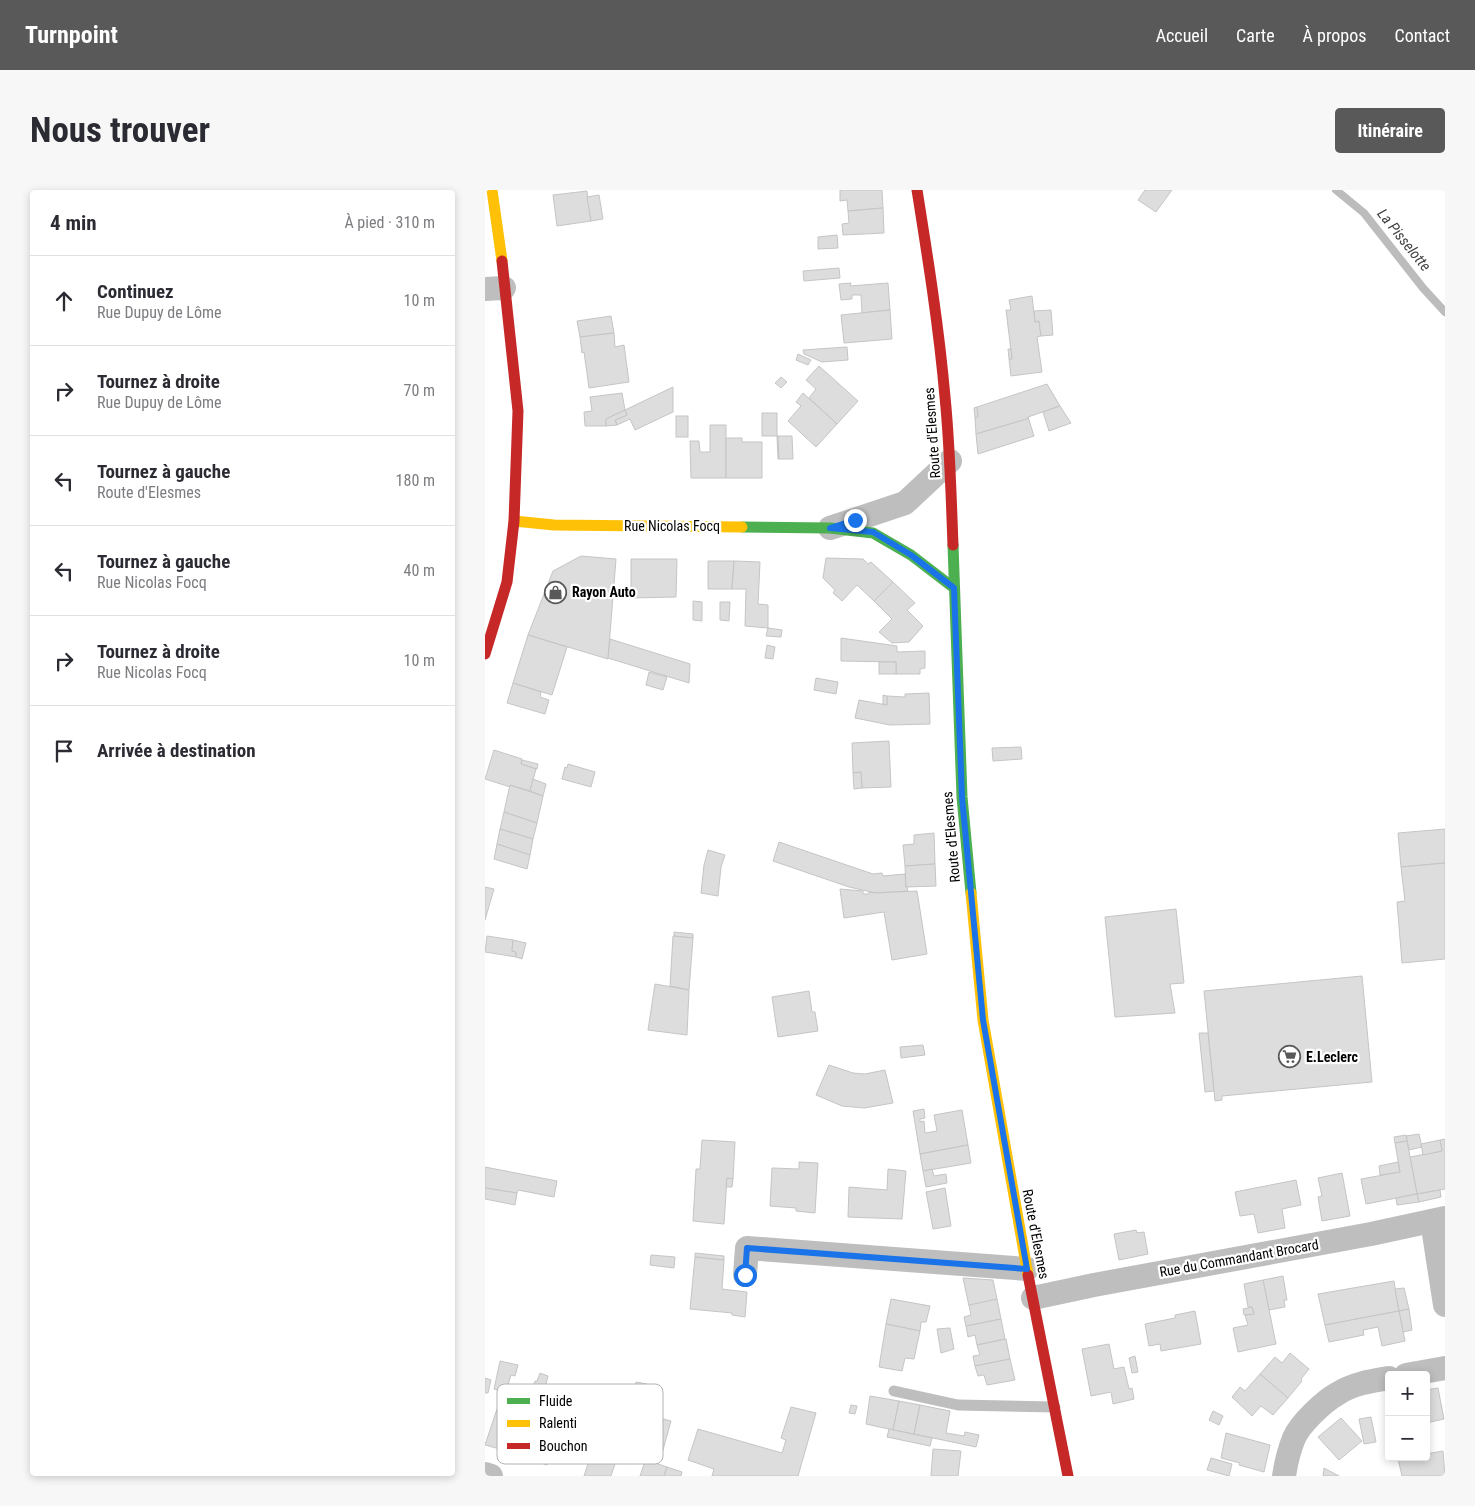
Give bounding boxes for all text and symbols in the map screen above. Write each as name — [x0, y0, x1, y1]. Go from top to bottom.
text: Turnpoint — [25, 21, 118, 49]
text: Accueil — [1156, 25, 1208, 46]
text: Carte — [1236, 25, 1275, 46]
text: À propos — [1303, 25, 1366, 46]
text: Contact — [1394, 25, 1450, 46]
button: Itinéraire — [1335, 108, 1445, 153]
text: Nous trouver — [30, 110, 210, 151]
water label: La Pisselotte — [1373, 205, 1435, 275]
text: 4 min — [50, 211, 97, 235]
text: À pied · 310 m — [344, 213, 435, 232]
text: Continuez — [97, 280, 174, 303]
icon: ahead — [50, 287, 78, 315]
text: 10 m — [403, 291, 435, 310]
text: Rue Dupuy de Lôme — [97, 303, 222, 322]
text: Tournez à droite — [97, 370, 220, 393]
icon: right — [50, 377, 78, 405]
text: 70 m — [403, 381, 435, 400]
street label: Route d'Elesmes — [921, 387, 943, 479]
text: Rue Dupuy de Lôme — [97, 393, 222, 412]
text: Tournez à gauche — [97, 460, 230, 483]
icon: left — [50, 467, 78, 495]
text: 180 m — [396, 471, 435, 490]
text: Route d'Elesmes — [97, 483, 201, 502]
route end — [844, 509, 867, 532]
street label: Rue Nicolas Focq — [624, 518, 720, 534]
text: Tournez à gauche — [97, 550, 230, 573]
icon: left — [50, 557, 78, 585]
text: 40 m — [403, 561, 435, 580]
text: Rue Nicolas Focq — [97, 573, 207, 592]
shop icon: Rayon Auto — [544, 580, 568, 604]
place label: Rayon Auto — [572, 584, 636, 600]
text: Tournez à droite — [97, 640, 220, 663]
icon: right — [50, 647, 78, 675]
text: 10 m — [403, 651, 435, 670]
text: Rue Nicolas Focq — [97, 663, 207, 682]
icon: arrive — [50, 737, 78, 765]
text: Arrivée à destination — [97, 739, 256, 762]
street label: Route d'Elesmes — [939, 791, 963, 883]
supermarket icon: E.Leclerc — [1278, 1045, 1302, 1069]
place label: E.Leclerc — [1306, 1049, 1359, 1065]
street label: Route d'Elesmes — [1019, 1188, 1053, 1280]
street label: Rue du Commandant Brocard — [1158, 1236, 1320, 1280]
route start — [734, 1264, 757, 1287]
map controls — [1385, 1371, 1430, 1461]
button: + — [1385, 1371, 1430, 1416]
legend — [497, 1384, 663, 1464]
text: Fluide — [539, 1393, 573, 1409]
text: Ralenti — [539, 1415, 577, 1431]
button: − — [1385, 1416, 1430, 1461]
text: Bouchon — [539, 1438, 587, 1454]

